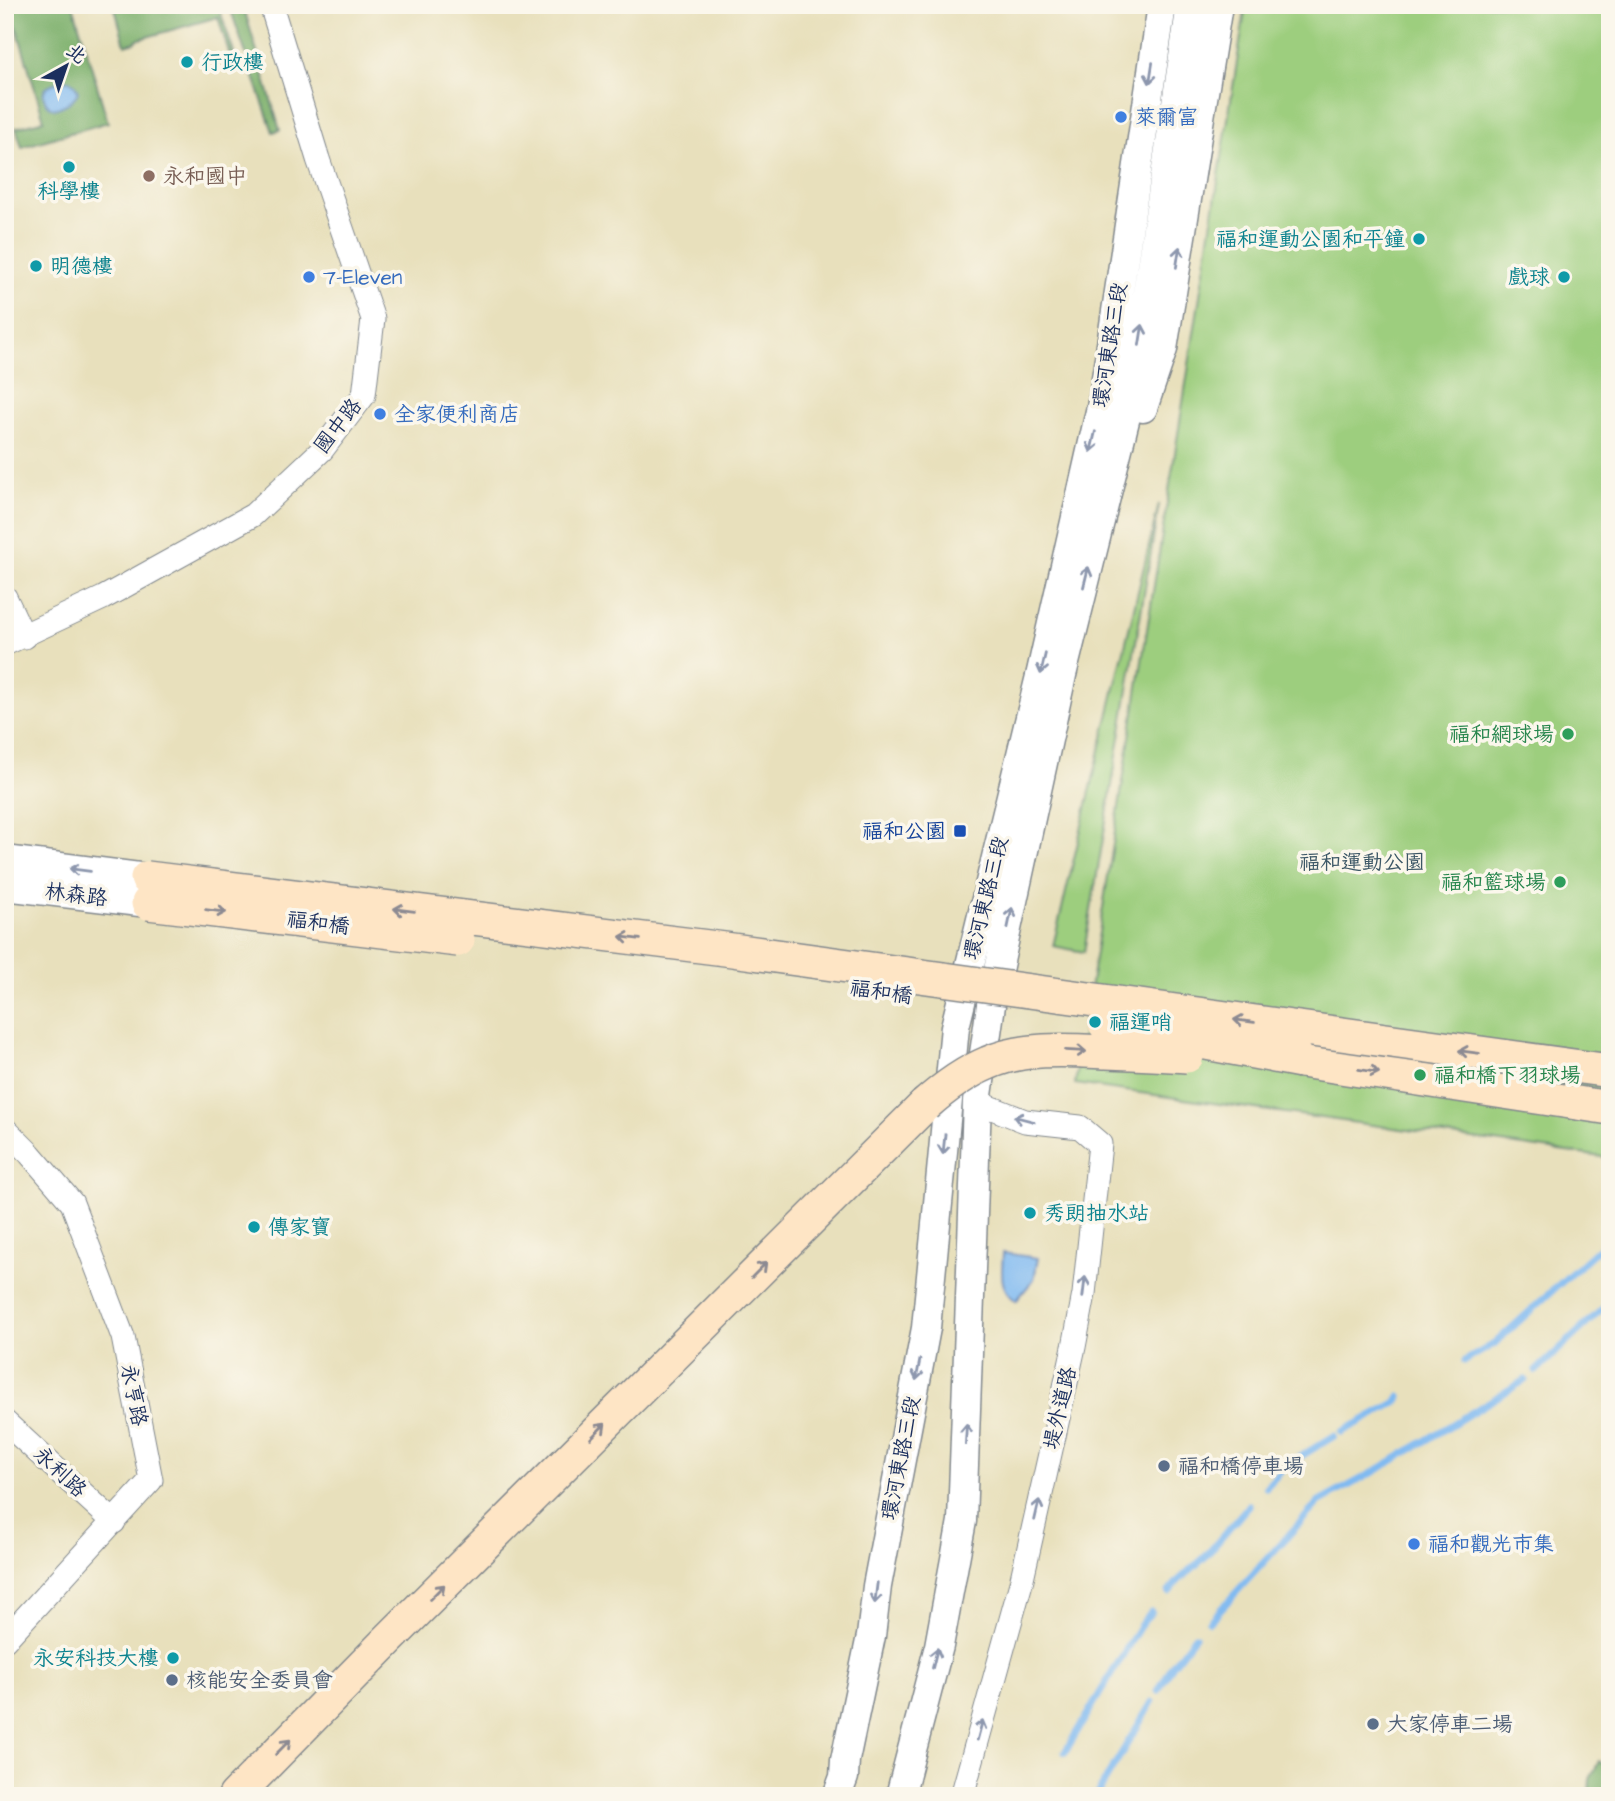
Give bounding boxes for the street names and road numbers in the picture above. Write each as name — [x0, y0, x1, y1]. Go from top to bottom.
street label: 環河東路三段 — [1086, 281, 1134, 409]
street label: 國中路 — [307, 392, 369, 460]
street label: 環河東路三段 — [957, 833, 1015, 963]
street label: 林森路 — [43, 877, 109, 913]
street label: 福和橋 — [285, 905, 351, 941]
street label: 福和橋 — [848, 973, 914, 1011]
street label: 永亨路 — [114, 1361, 154, 1429]
street label: 堤外道路 — [1036, 1364, 1084, 1452]
street label: 環河東路三段 — [875, 1393, 927, 1523]
street label: 永利路 — [27, 1440, 93, 1504]

